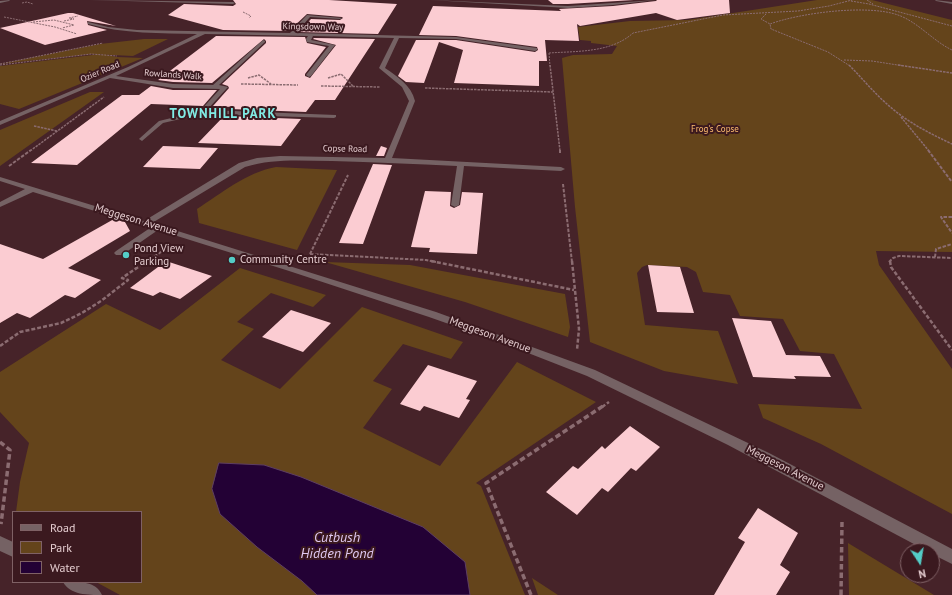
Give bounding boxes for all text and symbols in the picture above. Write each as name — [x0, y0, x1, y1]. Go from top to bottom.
street label: Kingsdown Way — [283, 21, 343, 33]
street label: Ozier Road — [79, 59, 121, 85]
street label: Rowlands Walk — [144, 68, 202, 82]
district label: TOWNHILL PARK — [170, 106, 276, 122]
park label: Frog's Copse — [691, 124, 739, 134]
street label: Copse Road — [323, 143, 367, 155]
street label: Meggeson Avenue — [93, 201, 179, 239]
place label: Pond View Parking — [134, 242, 183, 268]
marker: Pond View Parking — [121, 250, 131, 260]
place label: Community Centre — [240, 253, 327, 267]
marker: Community Centre — [227, 255, 237, 265]
street label: Meggeson Avenue — [448, 314, 532, 356]
street label: Meggeson Avenue — [744, 443, 826, 493]
legend — [12, 511, 142, 583]
text: Road — [50, 520, 75, 535]
water label: Cutbush Hidden Pond — [300, 530, 374, 562]
text: Park — [50, 540, 72, 555]
north arrow — [900, 543, 940, 583]
text: Water — [50, 560, 80, 575]
text: N — [917, 566, 927, 581]

